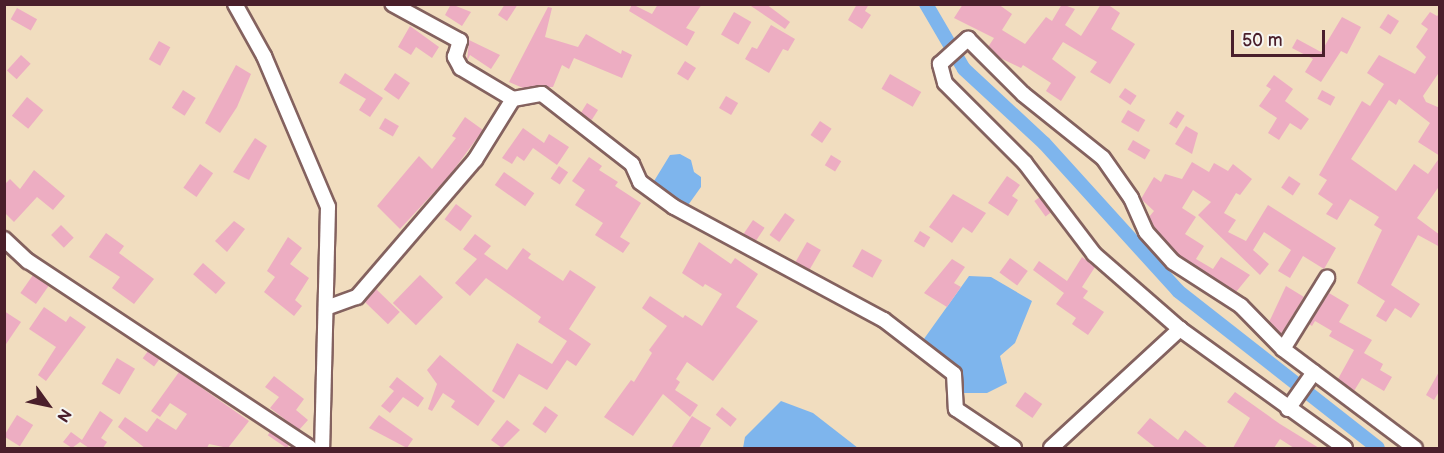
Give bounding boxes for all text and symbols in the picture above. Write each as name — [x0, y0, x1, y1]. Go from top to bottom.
scale bar — [1234, 18, 1328, 56]
text: 50 m — [1242, 30, 1283, 51]
north arrow — [18, 375, 78, 435]
text: N — [52, 405, 75, 425]

